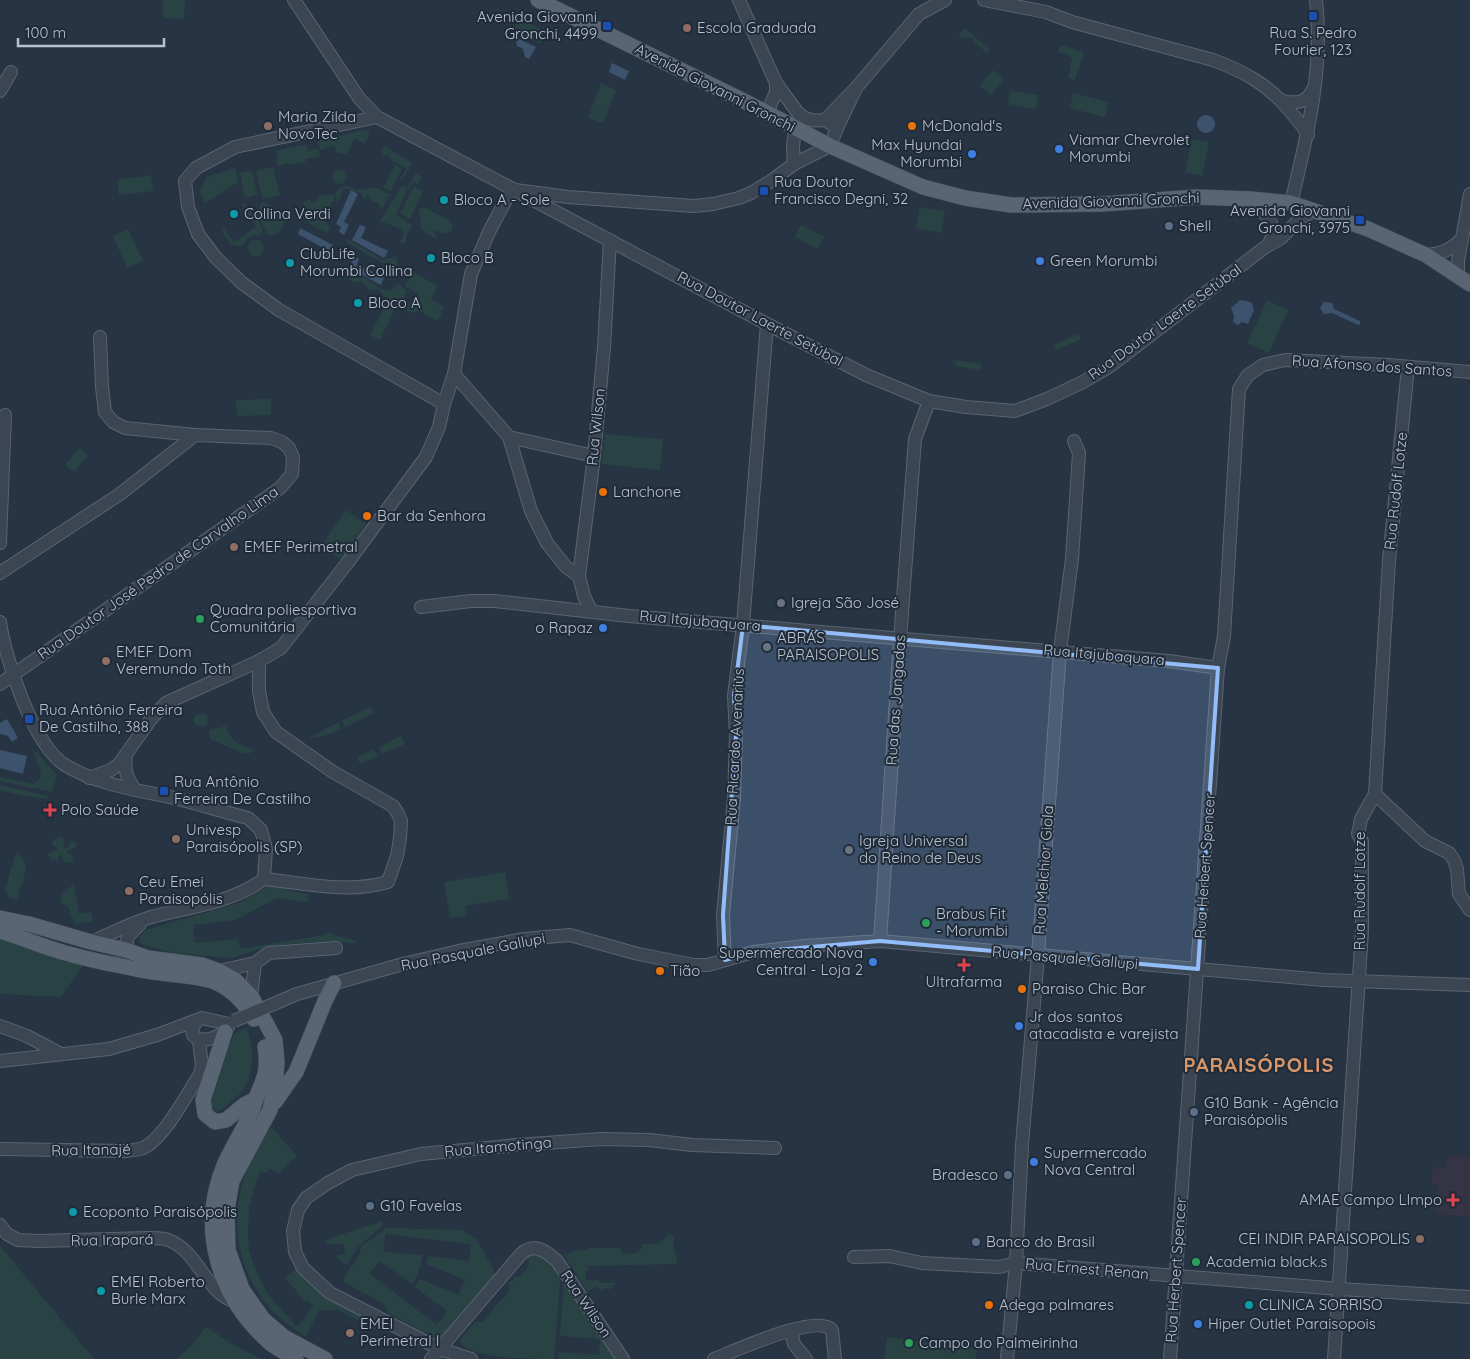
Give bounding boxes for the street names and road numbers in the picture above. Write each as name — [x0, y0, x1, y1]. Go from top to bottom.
street label: Avenida Giovanni Gronchi — [632, 39, 798, 136]
street label: Avenida Giovanni Gronchi — [1022, 188, 1200, 213]
street label: Rua Doutor Laerte Setúbal — [1084, 260, 1245, 384]
street label: Rua Doutor Laerte Setúbal — [674, 267, 846, 370]
street label: Rua Afonso dos Santos — [1291, 350, 1453, 381]
street label: Rua Wilson — [582, 387, 609, 467]
street label: Rua Rudolf Lotze — [1380, 431, 1411, 551]
street label: Rua Doutor José Pedro de Carvalho Lima — [34, 482, 282, 663]
street label: Rua Itajubaquara — [639, 606, 761, 635]
street label: Rua das Jangadas — [881, 634, 910, 766]
street label: Rua Itajubaquara — [1043, 640, 1165, 669]
street label: Rua Ricardo Avenarius — [721, 668, 748, 826]
street label: Rua Herbert Spencer — [1190, 792, 1219, 939]
street label: Rua Melchior Giola — [1030, 805, 1057, 935]
street label: Rua Rudolf Lotze — [1350, 832, 1369, 950]
street label: Rua Pasquale Gallupi — [399, 928, 547, 975]
street label: Rua Pasquale Gallupi — [991, 942, 1139, 973]
street label: Rua Itamotinga — [444, 1132, 552, 1161]
street label: Rua Itanajé — [51, 1139, 131, 1160]
street label: Rua Herbert Spencer — [1161, 1196, 1190, 1343]
street label: Rua Irapará — [70, 1229, 154, 1250]
street label: Rua Ernest Renan — [1024, 1254, 1150, 1283]
street label: Rua Wilson — [557, 1266, 616, 1341]

